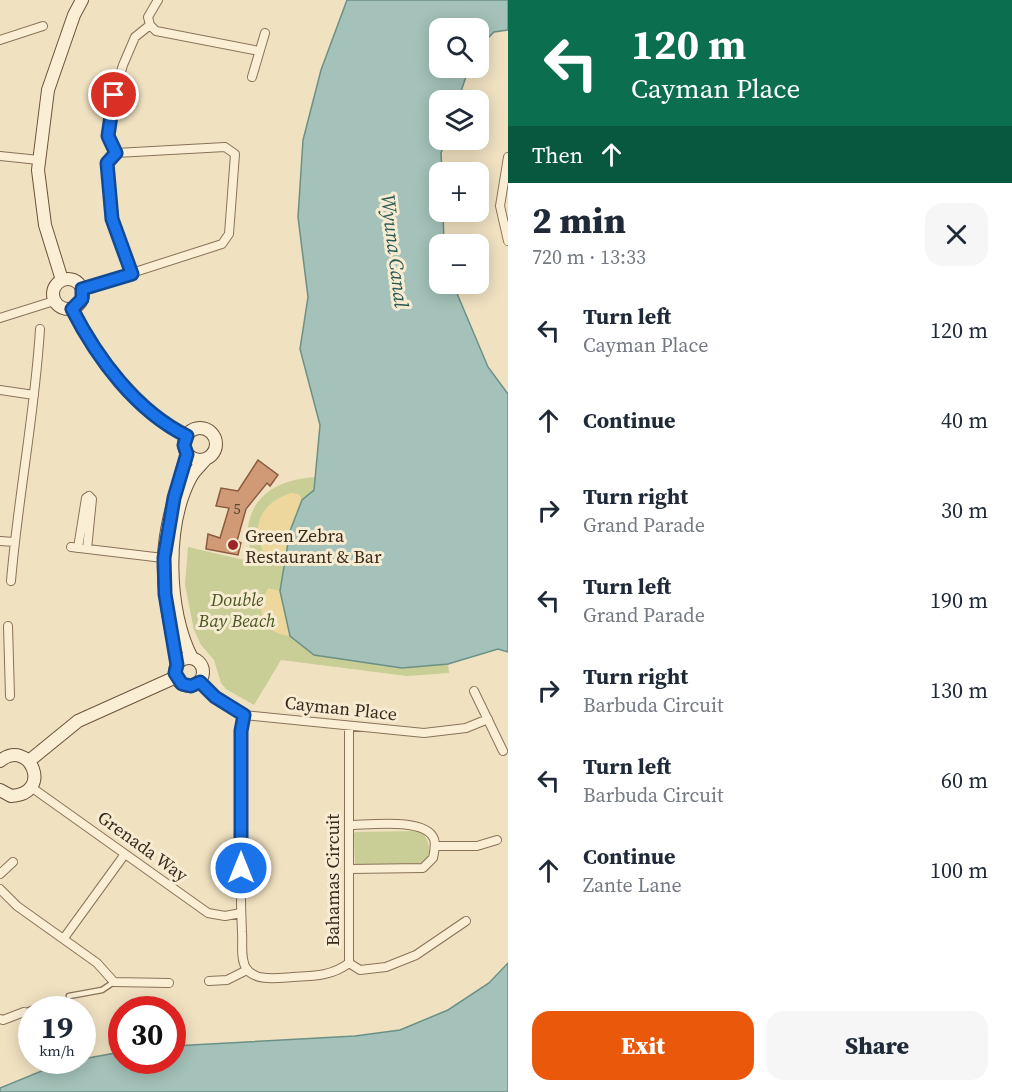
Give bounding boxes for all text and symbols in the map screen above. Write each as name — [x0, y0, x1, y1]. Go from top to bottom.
text: 120 m — [631, 15, 746, 73]
map controls — [429, 18, 489, 294]
button: search — [429, 18, 489, 78]
icon: left — [532, 24, 610, 102]
pin — [88, 69, 139, 120]
text: Cayman Place — [631, 70, 800, 107]
icon: arrive — [97, 78, 130, 111]
button: layers — [429, 90, 489, 150]
icon: ahead — [595, 138, 628, 171]
text: Then — [532, 140, 583, 170]
button: + — [429, 162, 489, 222]
water label: Wyuna Canal — [374, 193, 416, 310]
text: 2 min — [532, 196, 626, 245]
button: close — [925, 203, 988, 266]
button: − — [429, 234, 489, 294]
text: 720 m · 13:33 — [532, 243, 646, 271]
text: Turn left — [583, 301, 671, 331]
icon: left — [532, 314, 565, 347]
text: 120 m — [930, 315, 988, 345]
text: Cayman Place — [583, 331, 708, 359]
icon: ahead — [532, 404, 565, 437]
text: Continue — [583, 405, 676, 435]
text: 40 m — [941, 405, 988, 435]
text: Turn right — [583, 481, 688, 511]
icon: right — [532, 494, 565, 527]
text: 30 m — [941, 495, 988, 525]
house number: 5 — [233, 498, 241, 519]
text: Grand Parade — [583, 511, 705, 539]
place label: Green Zebra Restaurant & Bar — [245, 523, 382, 569]
marker: Green Zebra Restaurant & Bar — [226, 538, 240, 552]
text: Turn left — [583, 571, 671, 601]
icon: left — [532, 584, 565, 617]
text: 190 m — [930, 585, 988, 615]
park label: Double Bay Beach — [197, 587, 276, 633]
text: Grand Parade — [583, 601, 705, 629]
text: Turn right — [583, 661, 688, 691]
icon: right — [532, 674, 565, 707]
text: 130 m — [930, 675, 988, 705]
street label: Cayman Place — [284, 690, 398, 726]
text: Barbuda Circuit — [583, 691, 723, 719]
text: Turn left — [583, 751, 671, 781]
icon: left — [532, 764, 565, 797]
text: 60 m — [941, 765, 988, 795]
text: Barbuda Circuit — [583, 781, 723, 809]
street label: Grenada Way — [93, 805, 194, 888]
street label: Bahamas Circuit — [320, 814, 345, 946]
position arrow — [209, 836, 273, 900]
text: Continue — [583, 841, 676, 871]
icon: ahead — [532, 854, 565, 887]
text: 100 m — [930, 855, 988, 885]
text: Zante Lane — [583, 871, 682, 899]
speed limit sign: 30 — [108, 996, 186, 1074]
text: 19 — [41, 1007, 73, 1048]
button: Exit — [532, 1011, 754, 1080]
button: Share — [766, 1011, 988, 1080]
text: km/h — [39, 1040, 75, 1061]

